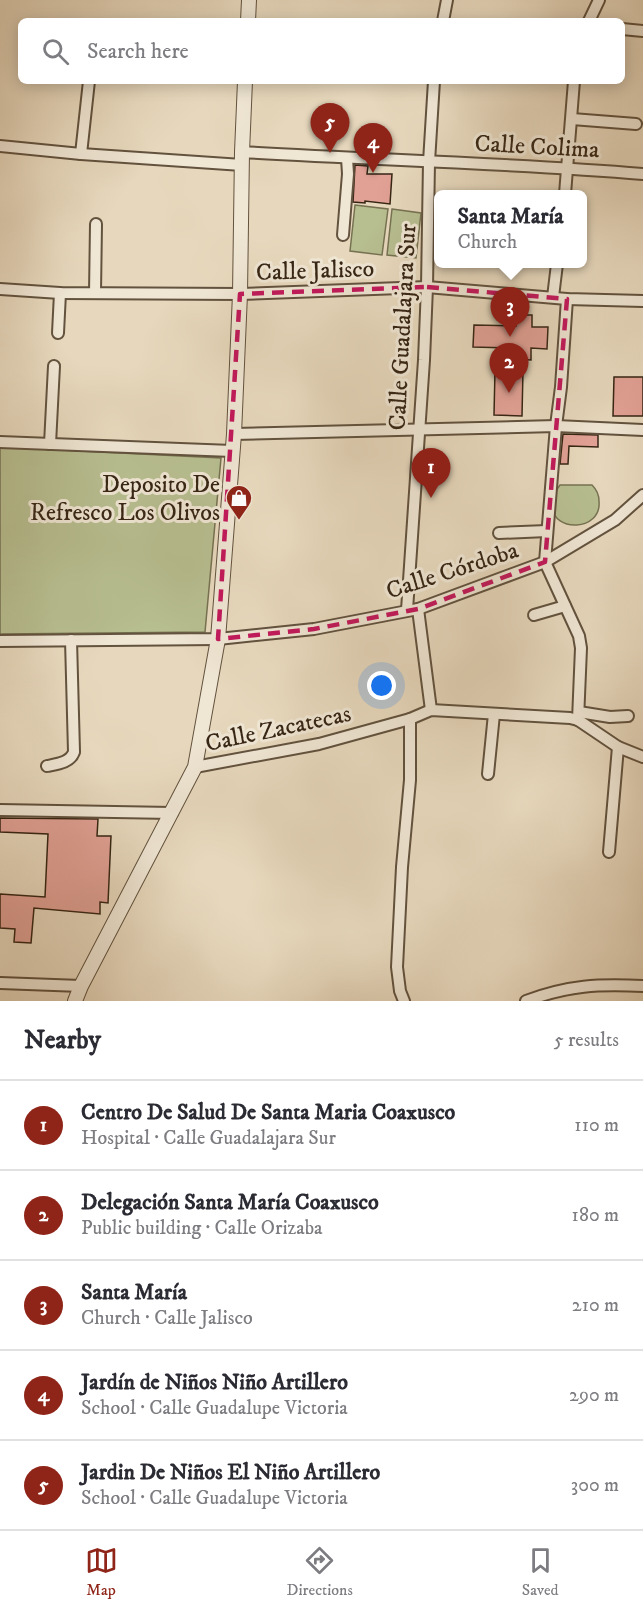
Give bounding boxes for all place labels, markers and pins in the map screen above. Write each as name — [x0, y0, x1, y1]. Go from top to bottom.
pin: 5 — [310, 104, 350, 153]
pin: 4 — [354, 124, 392, 173]
pin: 3 — [490, 288, 530, 337]
pin: 2 — [490, 344, 528, 393]
pin: 1 — [412, 448, 450, 498]
place label: Deposito De Refresco Los Olivos — [30, 470, 220, 528]
shop icon: Deposito De Refresco Los Olivos — [224, 483, 254, 521]

